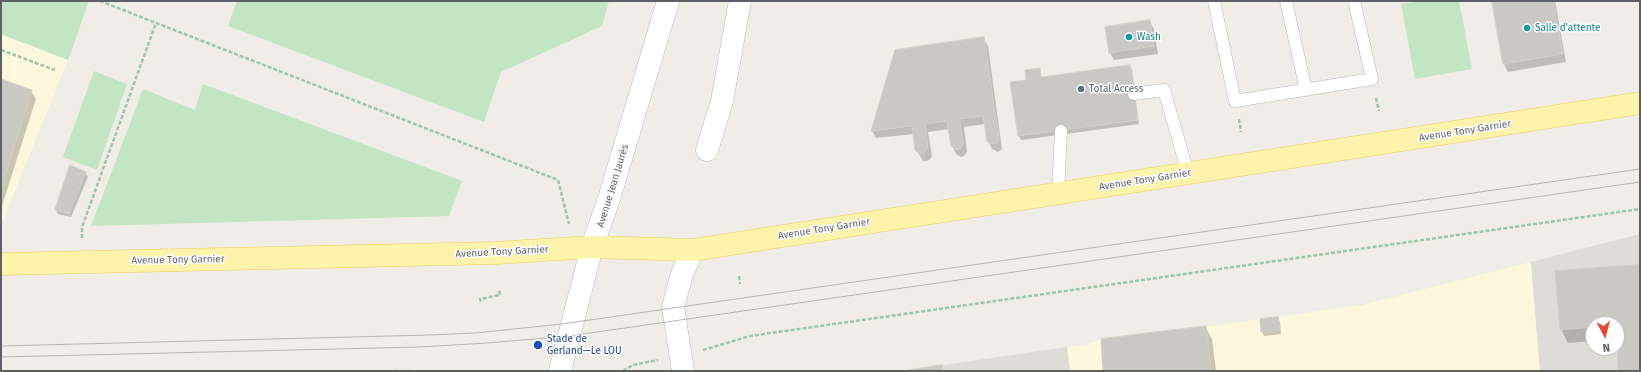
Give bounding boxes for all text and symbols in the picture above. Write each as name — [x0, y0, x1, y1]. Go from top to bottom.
place label: Salle d'attente — [1535, 22, 1600, 34]
marker: Salle d'attente — [1522, 23, 1532, 33]
place label: Wash — [1137, 31, 1161, 43]
marker: Wash — [1124, 32, 1134, 42]
place label: Total Access — [1089, 83, 1143, 95]
marker: Total Access — [1076, 84, 1086, 94]
street label: Avenue Tony Garnier — [1418, 118, 1512, 144]
street label: Avenue Jean Jaurès — [595, 143, 631, 229]
street label: Avenue Tony Garnier — [1098, 167, 1192, 193]
street label: Avenue Tony Garnier — [777, 216, 871, 242]
street label: Avenue Tony Garnier — [455, 244, 549, 260]
street label: Avenue Tony Garnier — [131, 253, 225, 267]
north arrow — [1585, 316, 1625, 356]
place label: Stade de Gerland—Le LOU — [547, 333, 622, 356]
marker: Stade de Gerland—Le LOU — [532, 339, 544, 351]
text: N — [1602, 341, 1611, 354]

